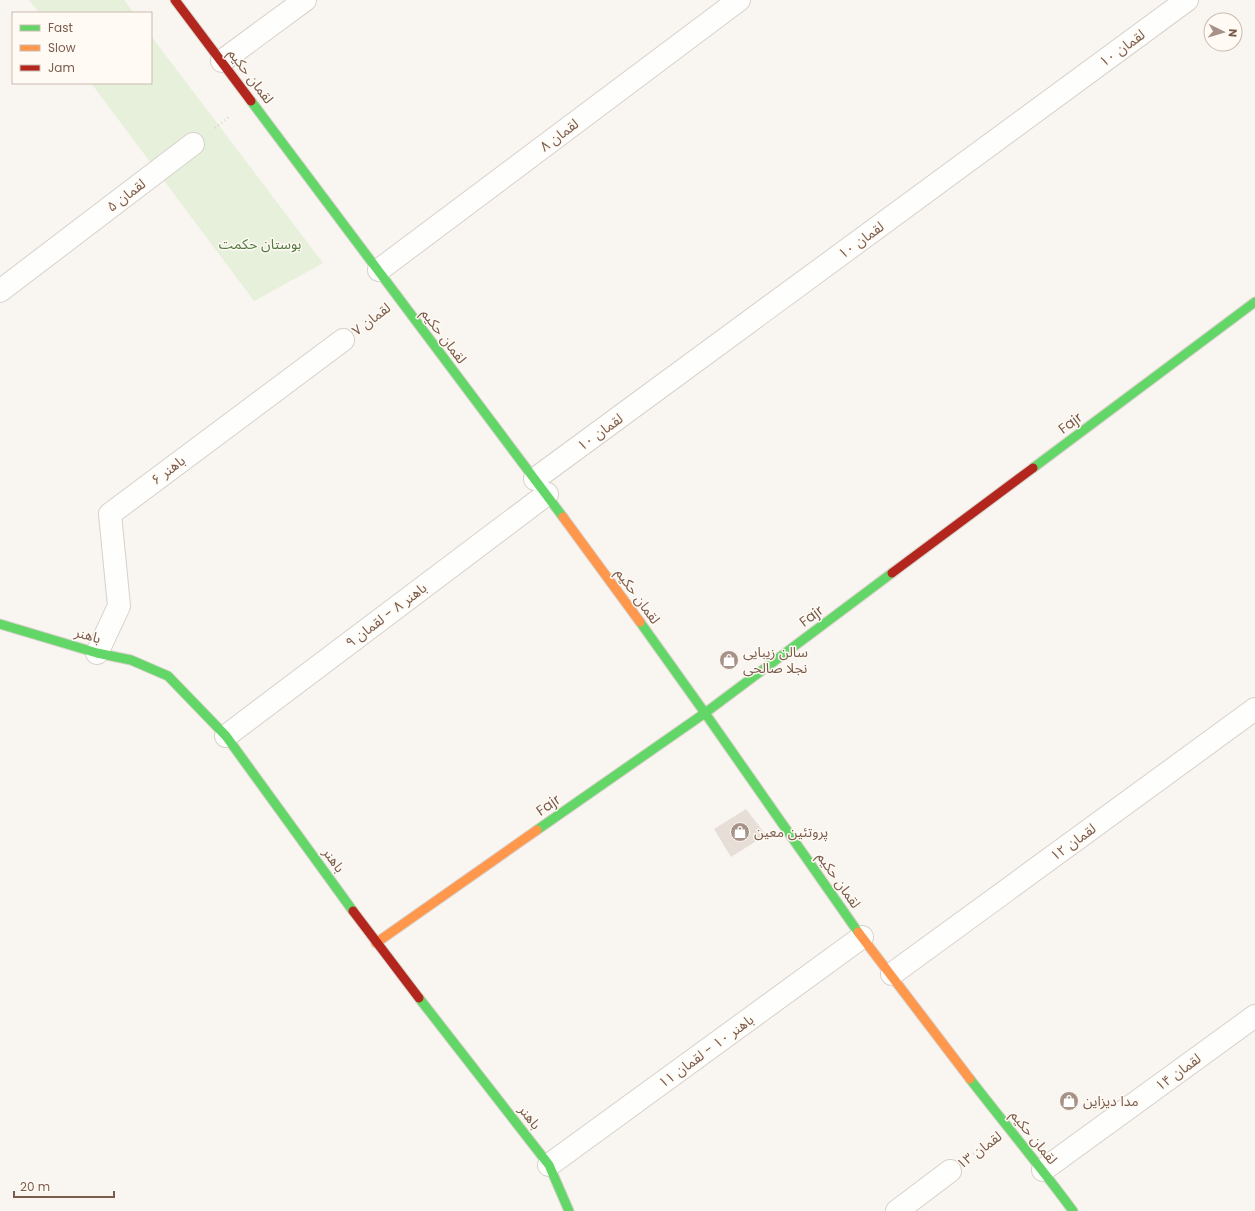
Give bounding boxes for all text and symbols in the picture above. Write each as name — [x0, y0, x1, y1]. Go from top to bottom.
legend — [12, 12, 152, 84]
north arrow — [1203, 12, 1243, 52]
text: Fast — [48, 19, 73, 36]
street label: لقمان ۱۰ — [1095, 25, 1149, 71]
text: N — [1225, 28, 1241, 38]
text: Slow — [48, 39, 76, 56]
street label: لقمان حکیم — [223, 44, 278, 108]
text: Jam — [48, 59, 75, 76]
street label: لقمان ۸ — [535, 114, 583, 156]
street label: لقمان ۵ — [102, 174, 150, 216]
street label: لقمان ۱۰ — [834, 217, 888, 263]
park label: بوستان حکمت — [219, 234, 302, 254]
street label: لقمان ۷ — [347, 298, 395, 340]
street label: لقمان حکیم — [416, 304, 471, 368]
street label: Fajr — [1054, 407, 1086, 439]
street label: لقمان ۱۰ — [573, 409, 627, 455]
street label: باهنر ۶ — [147, 450, 189, 489]
street label: لقمان حکیم — [610, 564, 665, 629]
street label: باهنر ۸ - لقمان ۹ — [341, 578, 431, 652]
street label: Fajr — [795, 600, 827, 632]
street label: باهنر — [72, 621, 104, 648]
place label: سالن زیبایی نجلا صالحی — [743, 642, 808, 678]
shop icon: سالن زیبایی نجلا صالحی — [718, 649, 740, 671]
street label: Fajr — [532, 790, 564, 820]
street label: لقمان ۱۲ — [1046, 819, 1100, 865]
shop icon: پروتئین معین — [729, 821, 751, 843]
place label: پروتئین معین — [754, 822, 828, 842]
street label: باهنر — [318, 843, 350, 877]
street label: لقمان حکیم — [811, 848, 866, 913]
street label: باهنر ۱۰ - لقمان ۱۱ — [654, 1009, 758, 1092]
street label: لقمان ۱۴ — [1151, 1049, 1205, 1095]
shop icon: مدا دیزاین — [1058, 1090, 1080, 1112]
place label: مدا دیزاین — [1083, 1091, 1139, 1111]
street label: باهنر — [513, 1100, 546, 1134]
street label: لقمان حکیم — [1005, 1106, 1062, 1169]
street label: لقمان ۱۳ — [952, 1126, 1006, 1174]
scale bar — [14, 1173, 114, 1199]
text: 20 m — [20, 1178, 50, 1195]

